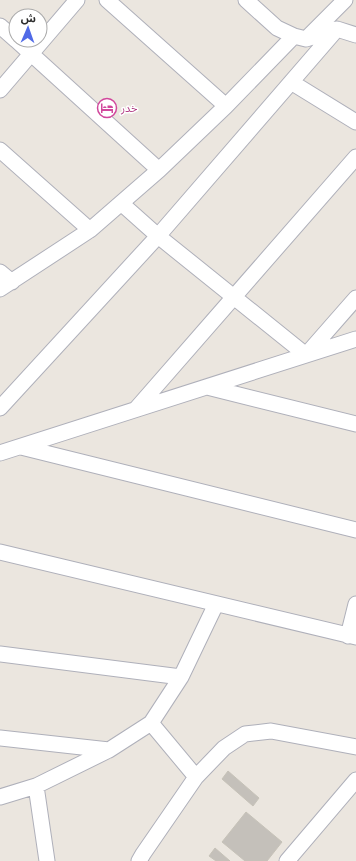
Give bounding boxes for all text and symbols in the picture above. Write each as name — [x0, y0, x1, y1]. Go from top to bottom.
north arrow — [8, 8, 48, 48]
text: ش — [21, 11, 36, 25]
hotel icon: خدر — [96, 97, 118, 119]
place label: خدر — [120, 101, 138, 115]

